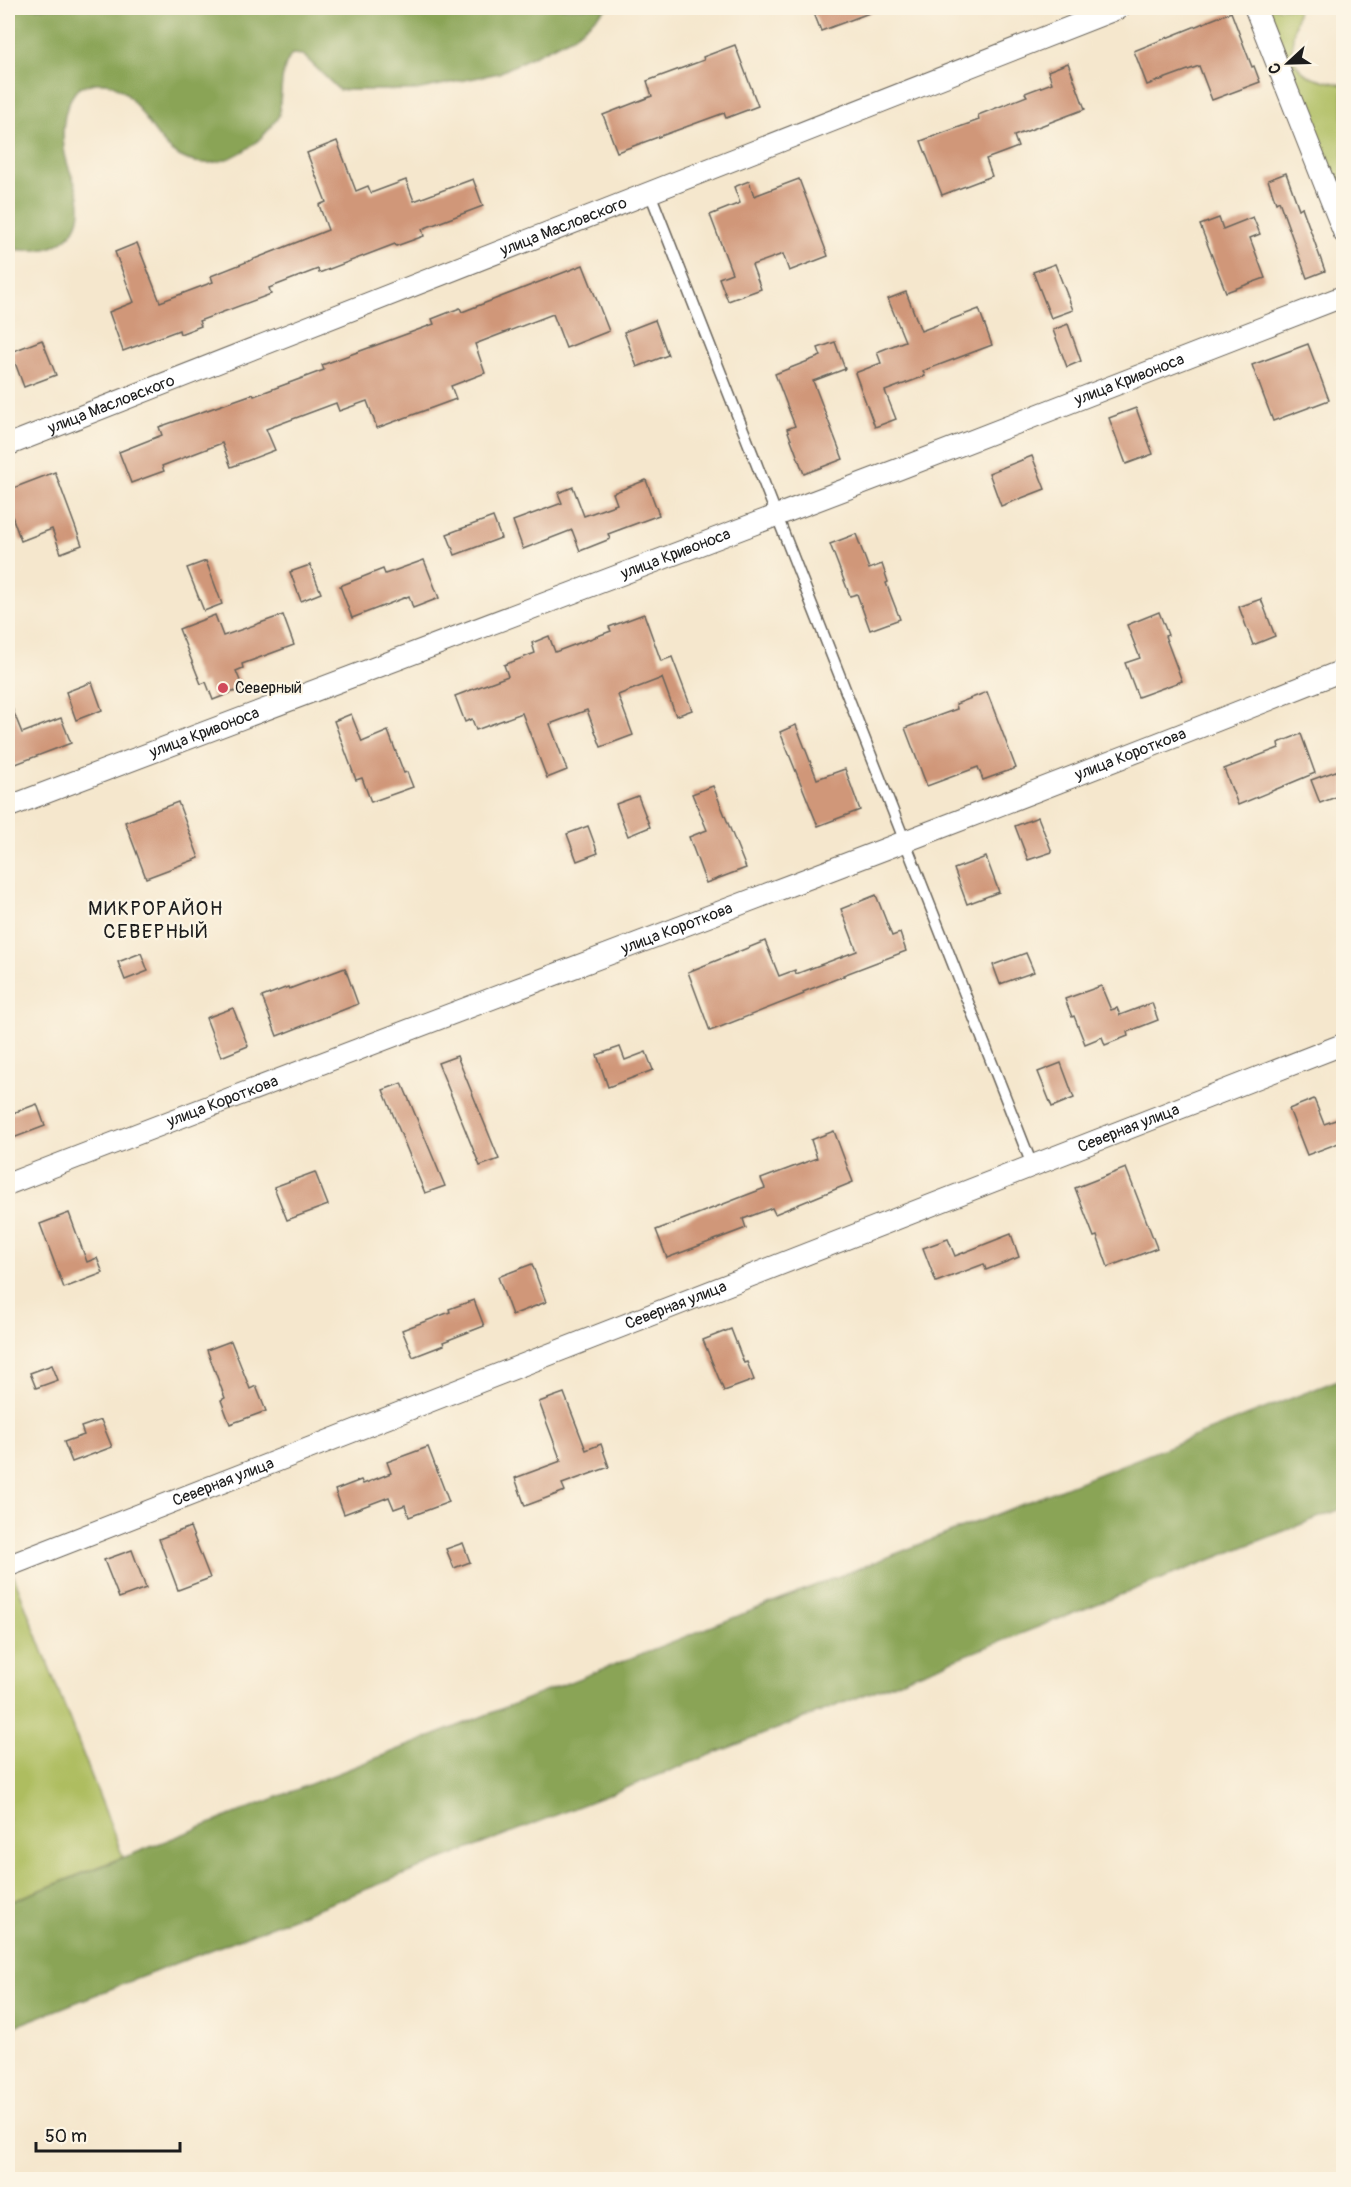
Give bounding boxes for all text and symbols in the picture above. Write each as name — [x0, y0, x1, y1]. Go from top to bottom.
north arrow — [1258, 33, 1318, 93]
text: С — [1264, 60, 1286, 77]
street label: улица Масловского — [496, 192, 630, 261]
street label: улица Кривоноса — [1071, 349, 1187, 410]
street label: улица Масловского — [44, 370, 178, 439]
street label: улица Кривоноса — [617, 524, 733, 584]
place label: Северный — [235, 678, 302, 698]
marker: Северный — [216, 681, 230, 695]
street label: улица Кривоноса — [146, 703, 262, 763]
street label: улица Короткова — [1071, 723, 1189, 785]
district label: МИКРОРАЙОН СЕВЕРНЫЙ — [88, 896, 224, 944]
street label: улица Короткова — [617, 898, 735, 959]
street label: улица Короткова — [163, 1071, 281, 1132]
street label: Северная улица — [1075, 1099, 1182, 1157]
street label: Северная улица — [622, 1276, 730, 1334]
street label: Северная улица — [169, 1453, 277, 1511]
scale bar — [36, 2115, 180, 2153]
text: 50 m — [45, 2125, 87, 2148]

